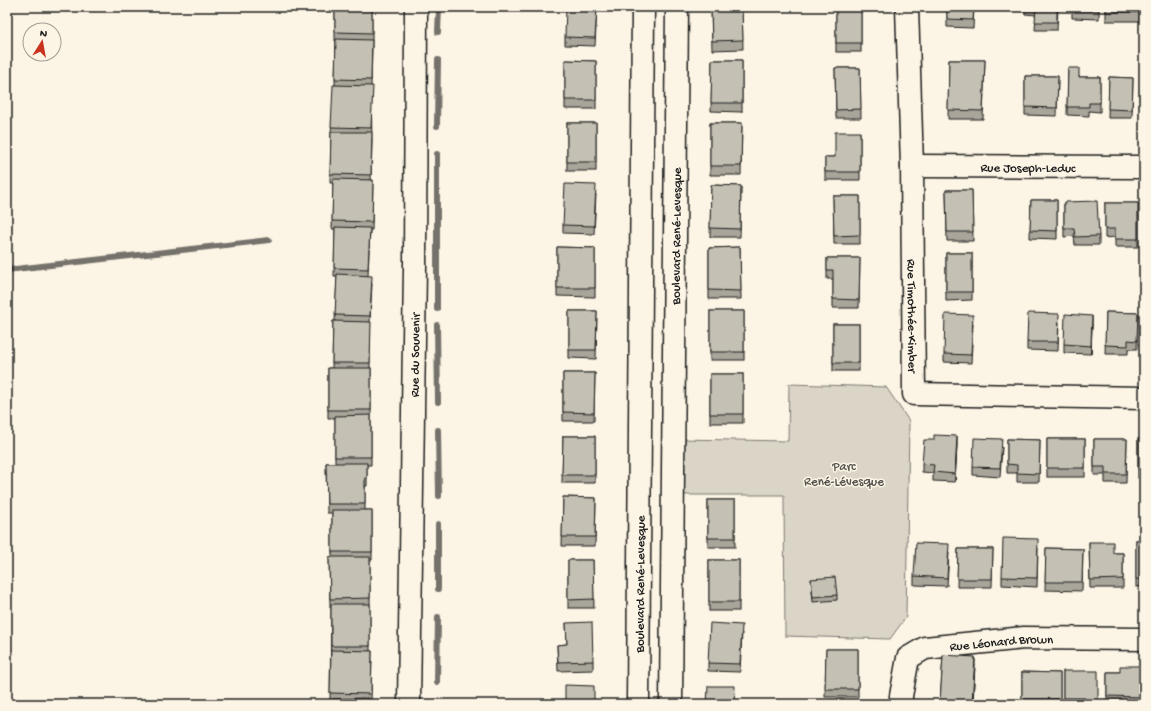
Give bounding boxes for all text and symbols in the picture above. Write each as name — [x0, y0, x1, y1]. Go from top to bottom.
north arrow — [22, 22, 62, 62]
text: N — [39, 28, 48, 41]
street label: Rue Joseph-Leduc — [980, 161, 1076, 177]
street label: Boulevard René-Levesque — [669, 167, 686, 306]
street label: Rue Timothée-Kimber — [903, 259, 919, 374]
street label: Rue du Souvenir — [408, 311, 424, 397]
park label: Parc René-Lévesque — [804, 460, 884, 490]
street label: Boulevard René-Levesque — [633, 515, 649, 654]
street label: Rue Léonard Brown — [949, 633, 1054, 655]

